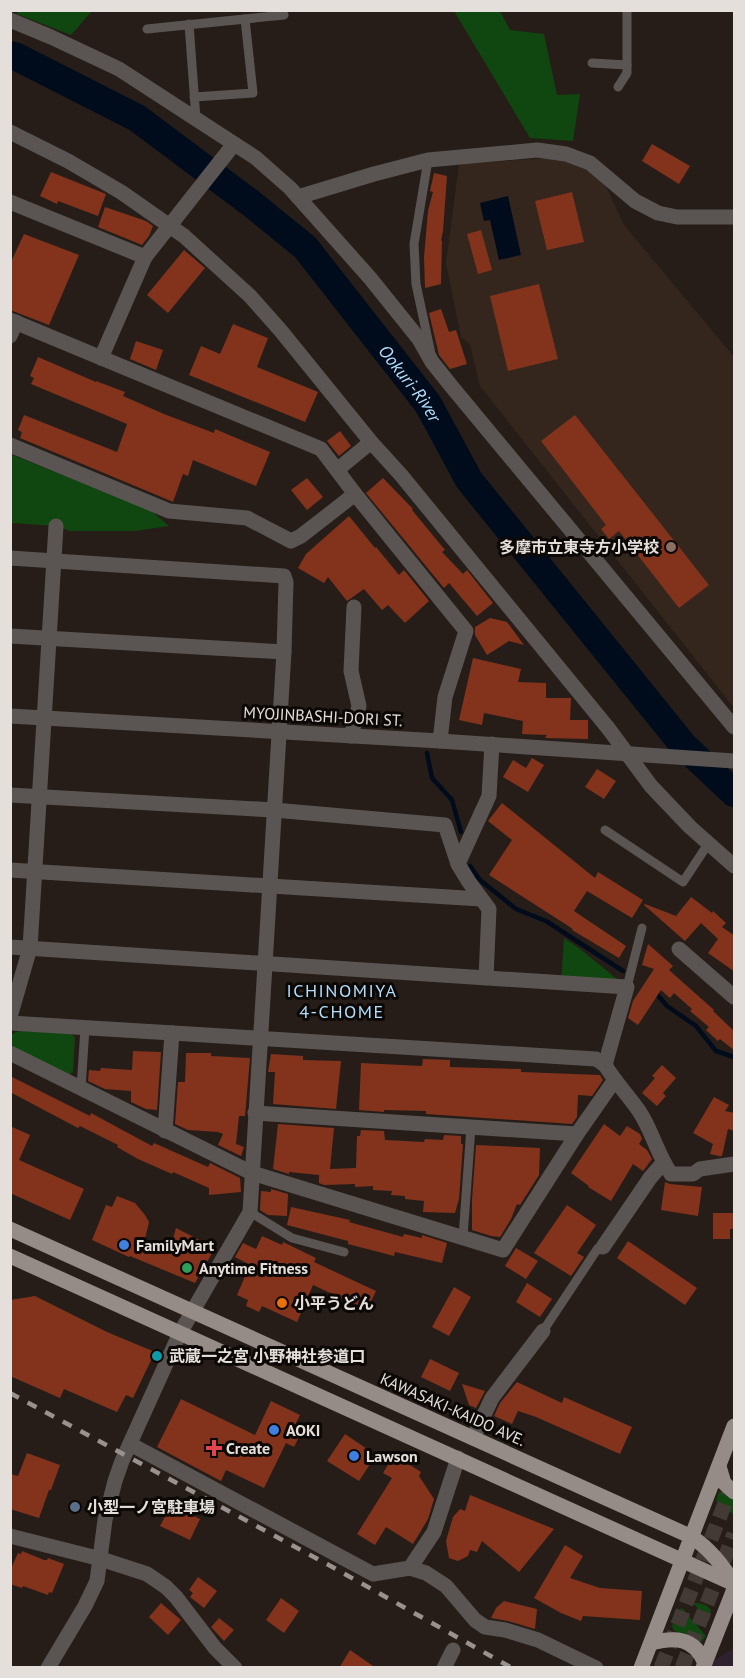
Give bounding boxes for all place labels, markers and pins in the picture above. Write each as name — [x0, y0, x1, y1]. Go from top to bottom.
place label: 多摩市立東寺方小学校 — [499, 537, 659, 557]
marker: 多摩市立東寺方小学校 — [664, 540, 678, 554]
place label: FamilyMart — [136, 1235, 214, 1255]
marker: FamilyMart — [117, 1238, 131, 1252]
place label: Anytime Fitness — [199, 1258, 308, 1278]
marker: Anytime Fitness — [180, 1261, 194, 1275]
place label: 小平うどん — [294, 1293, 374, 1313]
marker: 小平うどん — [275, 1296, 289, 1310]
place label: 武蔵一之宮 小野神社参道口 — [169, 1346, 365, 1366]
marker: 武蔵一之宮 小野神社参道口 — [150, 1349, 164, 1363]
place label: AOKI — [286, 1420, 320, 1440]
marker: AOKI — [267, 1423, 281, 1437]
place label: Create — [226, 1438, 270, 1458]
marker: Create — [207, 1441, 221, 1455]
place label: Lawson — [366, 1446, 418, 1466]
marker: Lawson — [347, 1449, 361, 1463]
place label: 小型一ノ宮駐車場 — [87, 1497, 215, 1517]
marker: 小型一ノ宮駐車場 — [68, 1500, 82, 1514]

